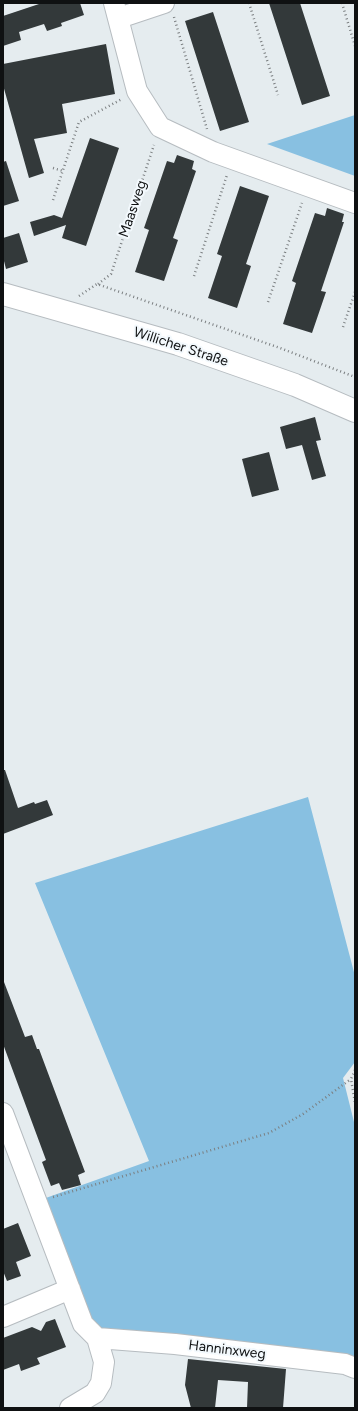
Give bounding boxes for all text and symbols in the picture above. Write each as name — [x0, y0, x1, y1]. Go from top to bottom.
street label: Maasweg — [115, 178, 151, 240]
street label: Willicher Straße — [132, 324, 230, 370]
street label: Hanninxweg — [187, 1337, 267, 1363]

